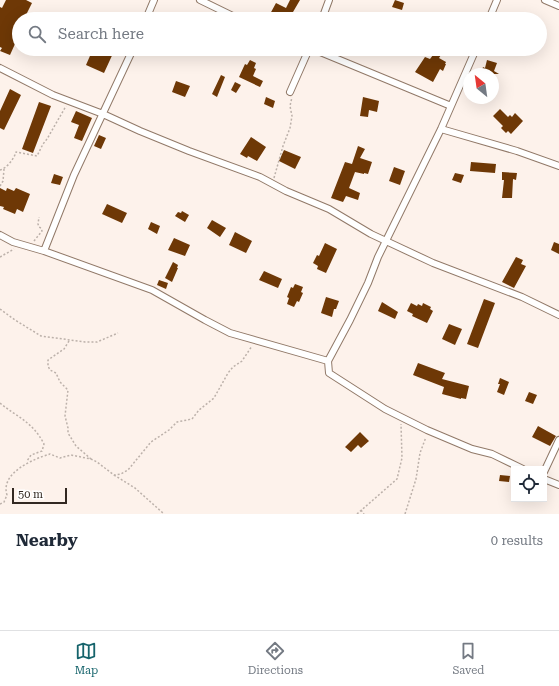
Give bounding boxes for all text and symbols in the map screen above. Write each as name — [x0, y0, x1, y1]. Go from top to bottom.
search box — [12, 12, 547, 56]
icon: search — [26, 23, 48, 45]
text: Search here — [58, 25, 144, 43]
north arrow — [463, 68, 499, 104]
map controls — [511, 466, 547, 502]
button: locate — [511, 466, 547, 502]
scale bar — [12, 486, 67, 505]
text: 50 m — [18, 488, 43, 501]
text: Nearby — [16, 530, 78, 550]
text: 0 results — [491, 533, 543, 548]
tab: Map — [75, 640, 98, 677]
tab: Directions — [248, 640, 303, 677]
tab: Saved — [452, 640, 484, 677]

